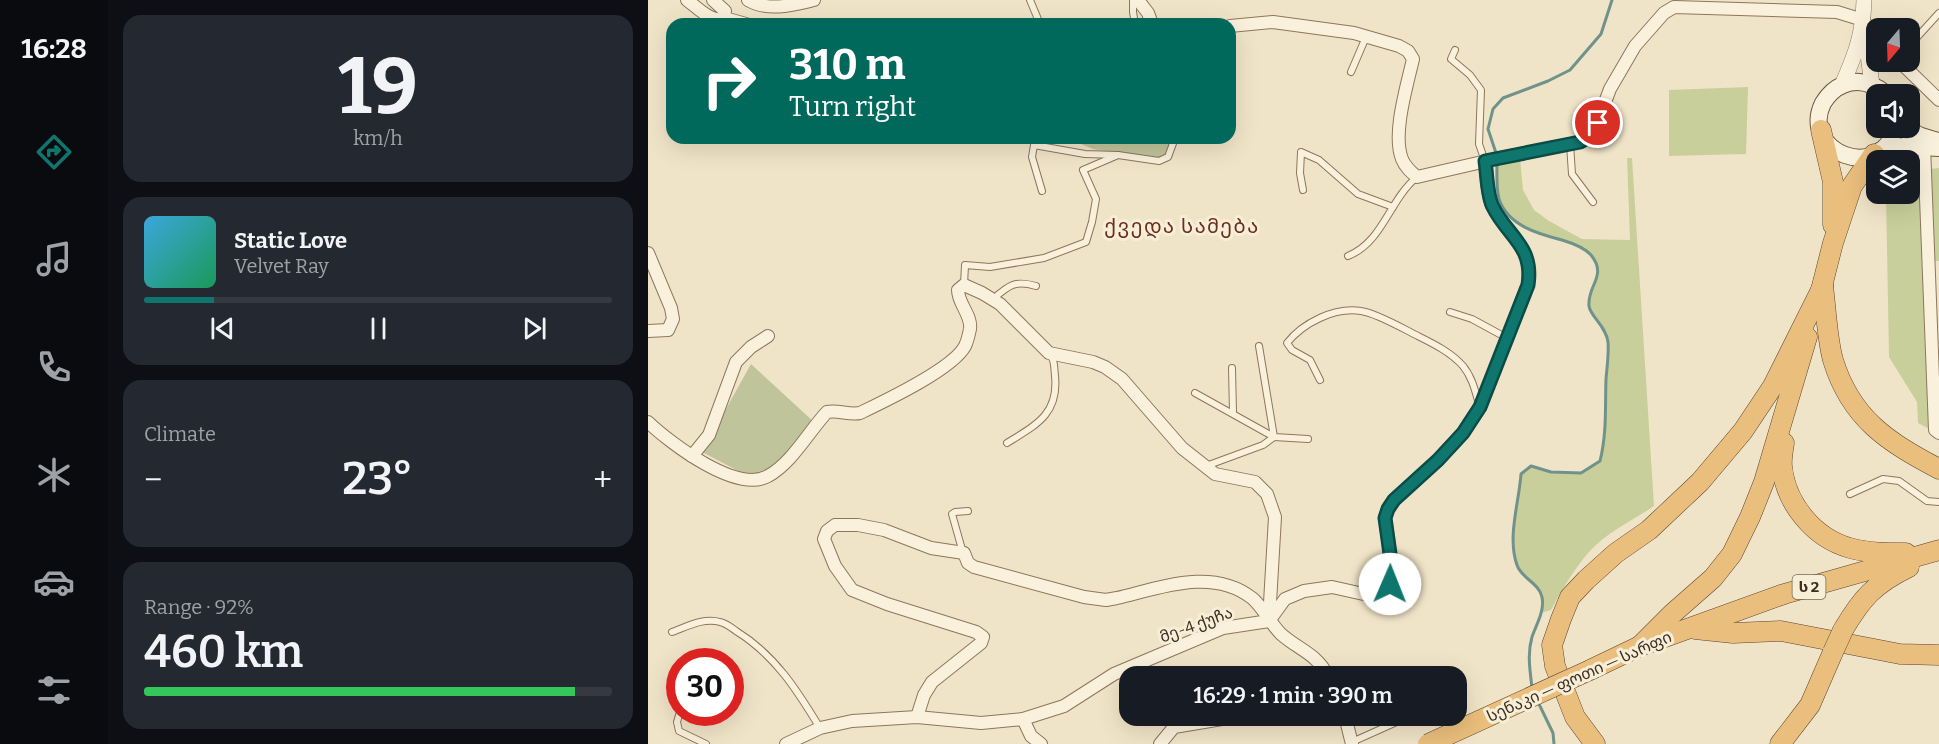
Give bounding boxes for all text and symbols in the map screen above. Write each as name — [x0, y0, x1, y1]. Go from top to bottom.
north arrow — [1866, 18, 1920, 72]
map controls — [1866, 18, 1920, 204]
text: 16:28 — [21, 33, 87, 65]
text: 19 — [338, 40, 418, 134]
text: 310 m — [789, 40, 906, 90]
icon: right — [690, 42, 768, 120]
button: sound — [1866, 84, 1920, 138]
text: Turn right — [789, 91, 916, 123]
pin — [1572, 97, 1623, 148]
icon: arrive — [1581, 106, 1614, 139]
text: km/h — [353, 126, 403, 150]
icon: directions — [33, 131, 75, 173]
button: layers — [1866, 150, 1920, 204]
district label: ქვედა სამება — [1104, 214, 1260, 239]
text: Static Love — [234, 227, 347, 254]
icon: music — [33, 238, 75, 280]
text: Velvet Ray — [234, 254, 329, 278]
icon: previous — [206, 312, 239, 345]
icon: pause — [362, 312, 395, 345]
icon: next — [518, 312, 551, 345]
icon: phone — [33, 346, 75, 388]
text: Climate — [144, 422, 216, 446]
text: 23° — [342, 452, 413, 506]
icon: climate — [33, 454, 75, 496]
text: − — [144, 460, 162, 500]
text: + — [593, 460, 612, 500]
position arrow — [1358, 552, 1422, 616]
icon: car — [33, 561, 75, 603]
road number: ს 2 — [1792, 575, 1826, 599]
text: Range · 92% — [144, 595, 254, 619]
street label: მე-4 ქუჩა — [1157, 603, 1235, 646]
text: 460 km — [144, 625, 303, 679]
street label: სენაკი — ფოთი — სარფი — [1484, 627, 1674, 726]
speed limit sign: 30 — [666, 648, 744, 726]
icon: filters — [33, 669, 75, 711]
text: 16:29 · 1 min · 390 m — [1194, 682, 1392, 709]

